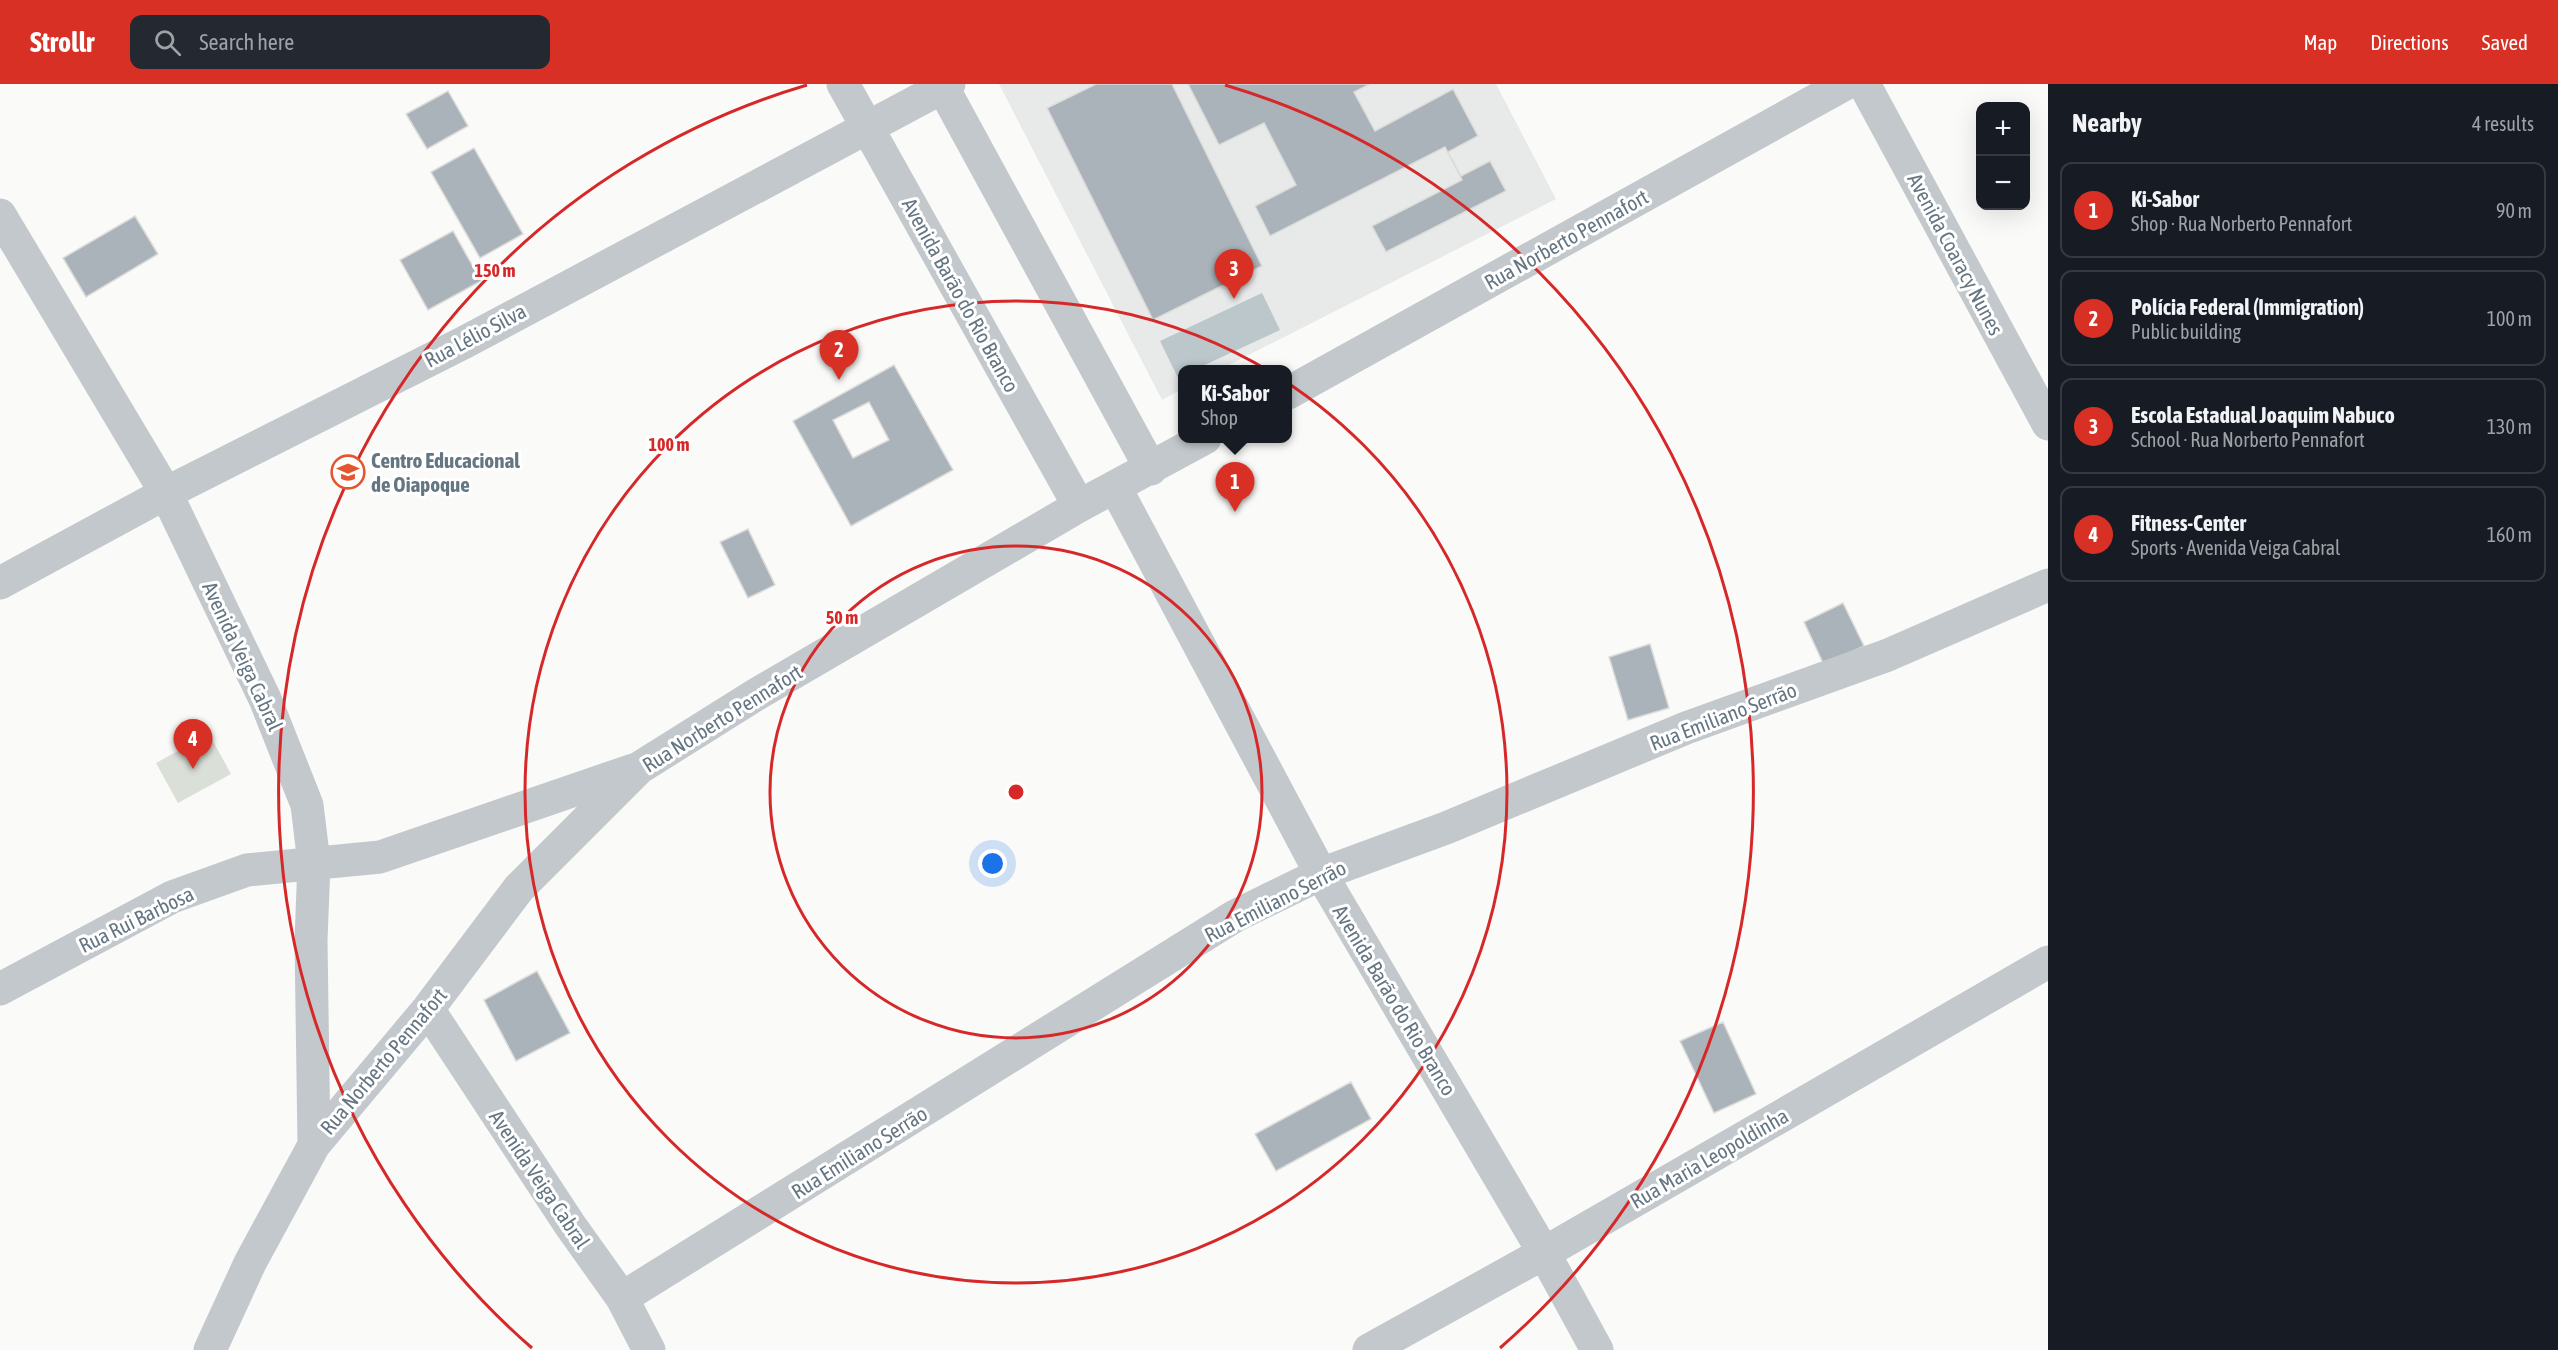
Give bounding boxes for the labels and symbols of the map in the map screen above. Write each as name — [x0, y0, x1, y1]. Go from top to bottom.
street label: Avenida Coaracy Nunes — [1903, 169, 2009, 339]
street label: Rua Norberto Pennafort — [1480, 184, 1652, 294]
street label: Avenida Barão do Rio Branco — [898, 194, 1024, 396]
pin: 3 — [1214, 250, 1254, 299]
text: 150 m — [475, 260, 515, 281]
street label: Rua Lélio Silva — [420, 298, 530, 372]
pin: 2 — [820, 330, 858, 380]
text: 100 m — [649, 434, 689, 455]
place label: Centro Educacional de Oiapoque — [371, 448, 520, 496]
school or university icon: Centro Educacional de Oiapoque — [330, 454, 366, 490]
pin: 1 — [1216, 462, 1254, 512]
street label: Avenida Veiga Cabral — [198, 578, 288, 735]
text: 50 m — [826, 607, 858, 628]
street label: Rua Norberto Pennafort — [638, 659, 806, 777]
street label: Rua Emiliano Serrão — [1646, 677, 1800, 755]
pin: 4 — [174, 720, 212, 769]
centre of rings — [1006, 782, 1026, 802]
your location — [978, 849, 1007, 878]
street label: Rua Emiliano Serrão — [1200, 855, 1350, 947]
street label: Rua Rui Barbosa — [75, 881, 197, 957]
street label: Avenida Barão do Rio Branco — [1329, 900, 1461, 1100]
street label: Rua Norberto Pennafort — [315, 983, 451, 1139]
street label: Rua Emiliano Serrão — [787, 1101, 931, 1203]
street label: Rua Maria Leopoldinha — [1626, 1103, 1792, 1213]
street label: Avenida Veiga Cabral — [485, 1105, 595, 1253]

